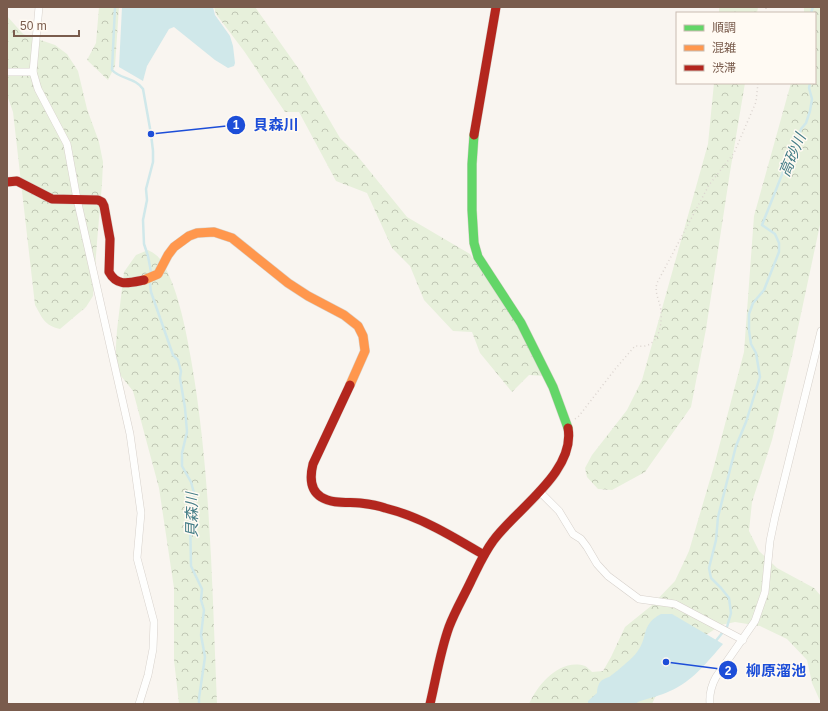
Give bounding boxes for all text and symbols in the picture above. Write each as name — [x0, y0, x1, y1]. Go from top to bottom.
scale bar — [14, 12, 79, 38]
legend — [676, 12, 816, 84]
text: 50 m — [20, 19, 47, 33]
text: 順調 — [712, 21, 736, 35]
text: 混雑 — [712, 41, 736, 55]
text: 渋滞 — [712, 61, 736, 75]
callout: 貝森川 — [226, 112, 307, 139]
text: 貝森川 — [253, 116, 299, 133]
text: 1 — [233, 118, 240, 132]
water label: 高砂川 — [775, 129, 809, 179]
water label: 貝森川 — [183, 491, 200, 538]
callout: 柳原溜池 — [718, 657, 814, 684]
text: 柳原溜池 — [746, 662, 806, 679]
text: 2 — [725, 664, 732, 678]

